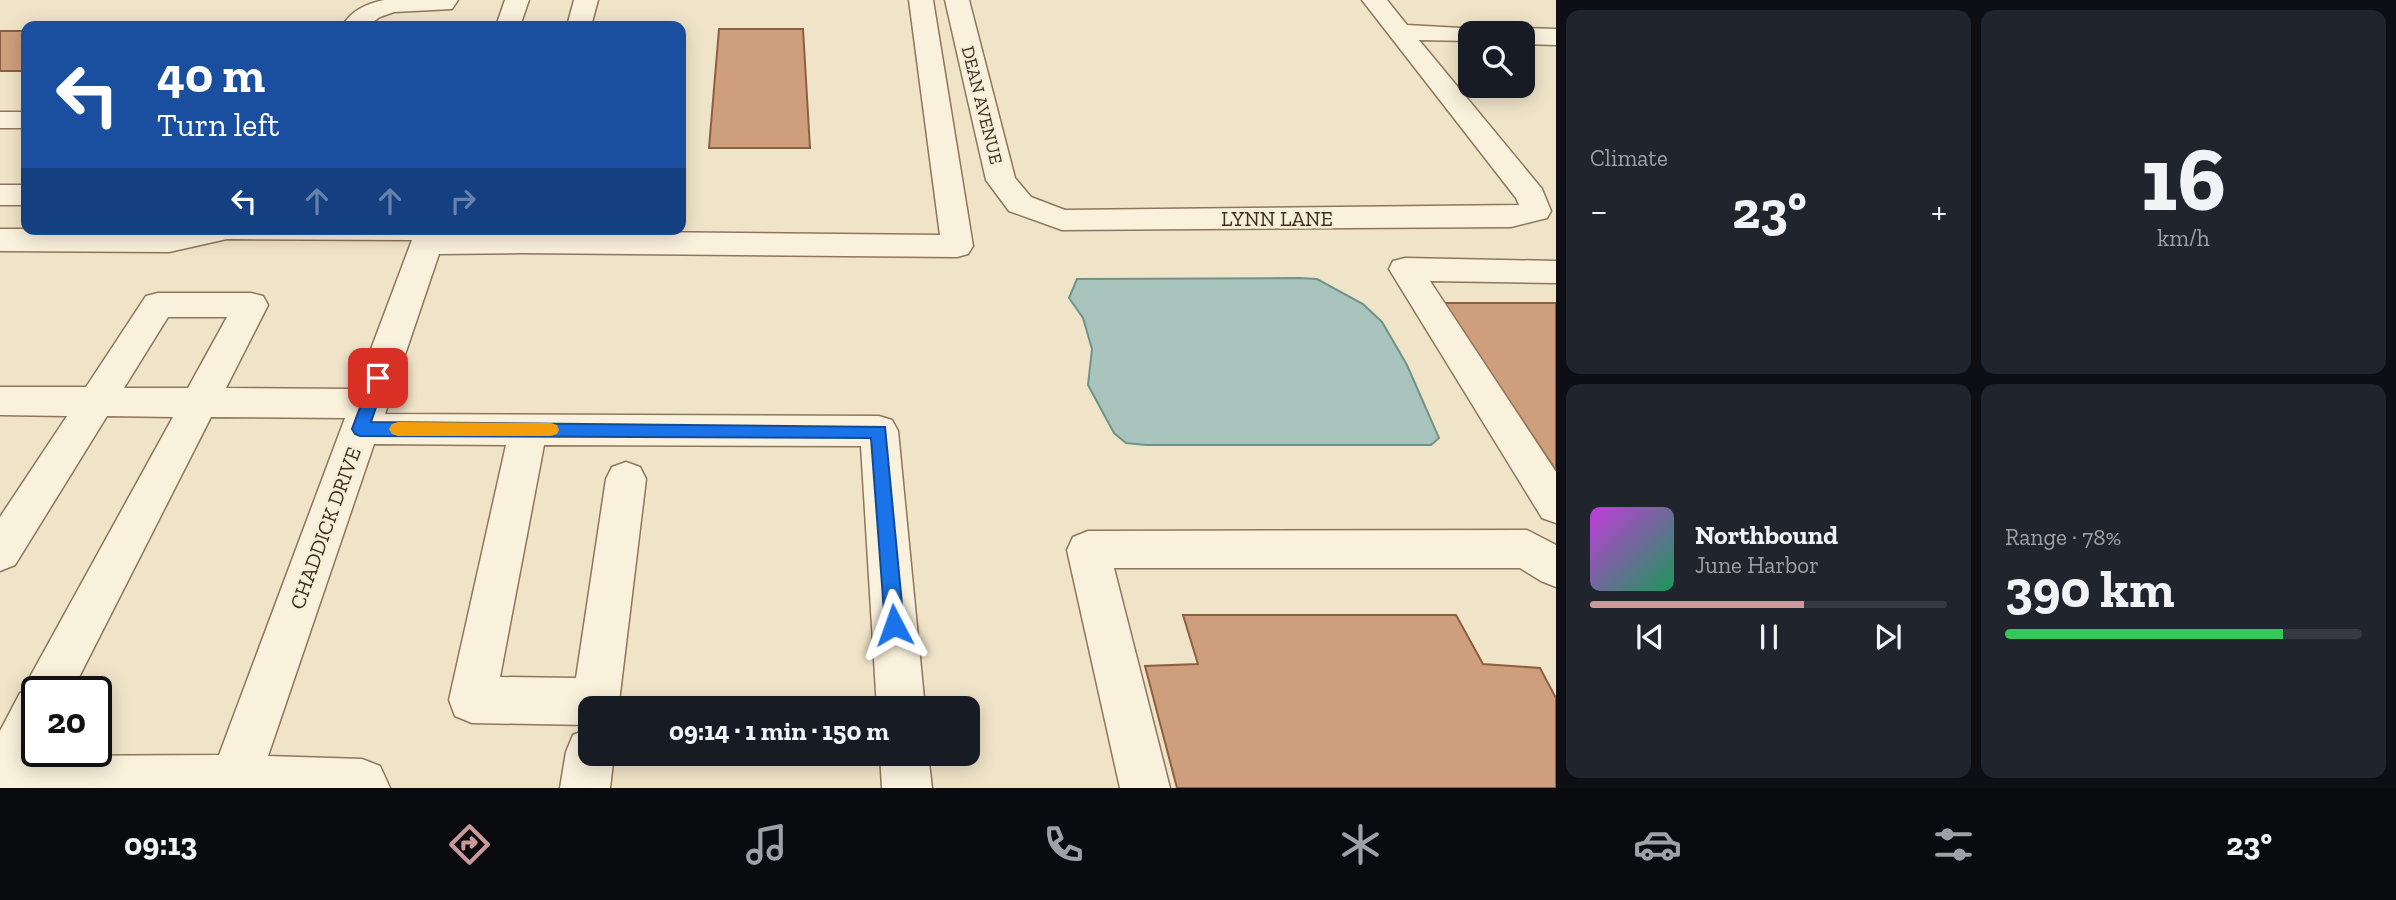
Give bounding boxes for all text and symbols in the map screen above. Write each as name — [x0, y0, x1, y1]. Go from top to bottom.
map controls — [1458, 21, 1535, 98]
button: search — [1458, 21, 1535, 98]
street label: DEAN AVENUE — [957, 44, 1007, 166]
text: 40 m — [157, 46, 265, 105]
icon: left — [42, 49, 133, 140]
text: Turn left — [157, 106, 279, 144]
text: 16 — [2141, 124, 2226, 233]
text: Climate — [1590, 144, 1668, 172]
text: 23° — [1732, 179, 1807, 241]
icon: left — [225, 182, 263, 220]
icon: ahead — [298, 182, 336, 220]
icon: ahead — [371, 182, 409, 220]
icon: right — [444, 182, 482, 220]
text: − — [1590, 188, 1608, 234]
text: + — [1931, 188, 1947, 234]
street label: LYNN LANE — [1221, 206, 1333, 231]
text: km/h — [2157, 224, 2210, 252]
pin — [348, 348, 408, 408]
icon: arrive — [359, 359, 397, 397]
street label: CHADDICK DRIVE — [284, 444, 366, 612]
text: Northbound — [1695, 519, 1838, 551]
text: Range · 78% — [2005, 523, 2121, 551]
text: June Harbor — [1695, 551, 1819, 579]
text: 390 km — [2005, 558, 2175, 620]
position arrow — [857, 588, 931, 662]
icon: previous — [1631, 618, 1669, 656]
icon: pause — [1750, 618, 1788, 656]
icon: next — [1869, 618, 1907, 656]
speed limit sign: 20 — [21, 676, 112, 767]
text: 09:14 · 1 min · 150 m — [669, 715, 889, 747]
icon: directions — [445, 820, 494, 869]
icon: music — [742, 820, 791, 869]
icon: phone — [1039, 820, 1088, 869]
icon: climate — [1336, 820, 1385, 869]
icon: car — [1633, 820, 1682, 869]
icon: filters — [1929, 820, 1978, 869]
text: 09:13 — [124, 825, 197, 863]
text: 23° — [2226, 825, 2272, 863]

